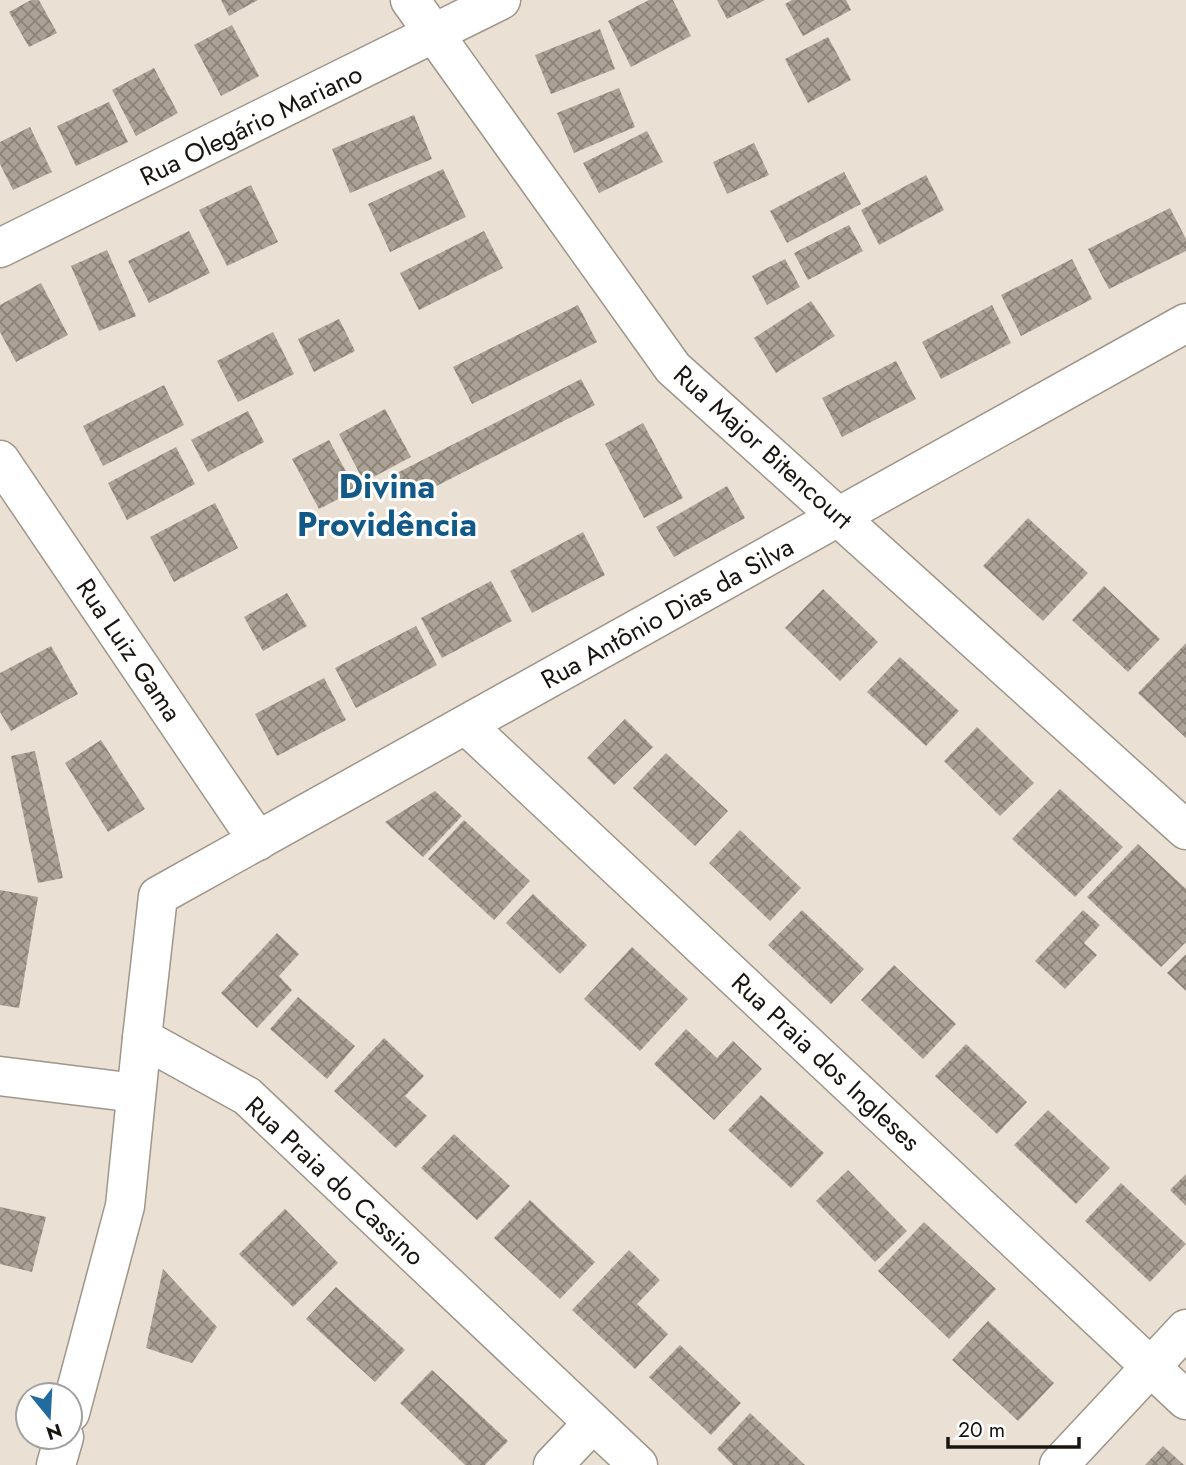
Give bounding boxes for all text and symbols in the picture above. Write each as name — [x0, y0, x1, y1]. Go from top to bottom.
street label: Rua Olegário Mariano — [133, 55, 369, 195]
street label: Rua Major Bitencourt — [665, 356, 862, 538]
district label: Divina Providência — [297, 463, 477, 548]
street label: Rua Antônio Dias da Silva — [534, 528, 800, 698]
street label: Rua Luiz Gama — [67, 571, 191, 729]
street label: Rua Praia dos Ingleses — [723, 964, 929, 1160]
street label: Rua Praia do Cassino — [237, 1088, 433, 1274]
north arrow — [14, 1381, 84, 1451]
scale bar — [948, 1406, 1079, 1450]
text: 20 m — [958, 1415, 1005, 1445]
text: N — [43, 1417, 65, 1447]

